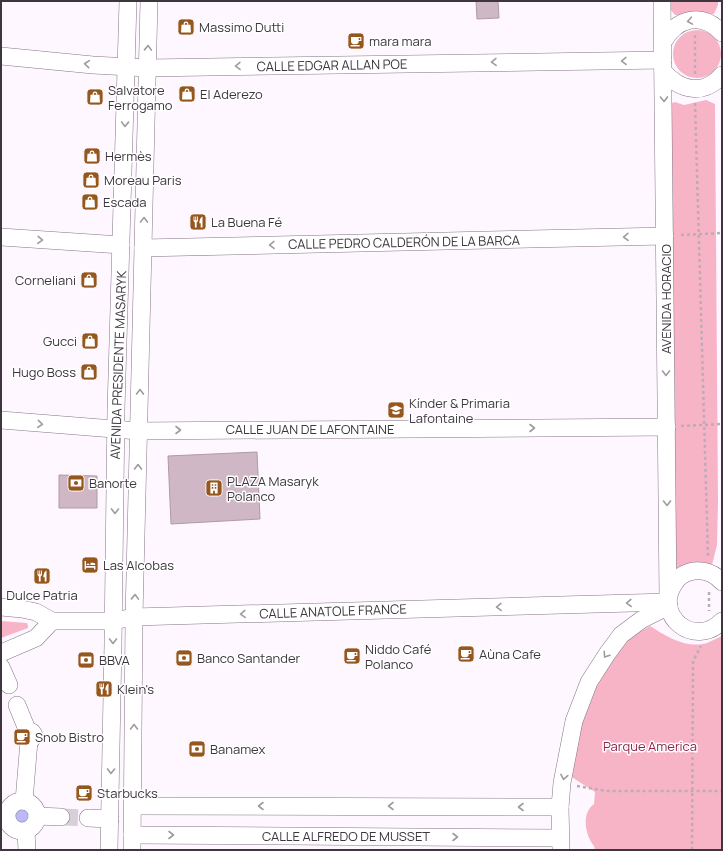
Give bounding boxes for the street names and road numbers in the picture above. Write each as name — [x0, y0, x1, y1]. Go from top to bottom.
street label: CALLE EDGAR ALLAN POE — [257, 55, 407, 75]
street label: CALLE PEDRO CALDERÓN DE LA BARCA — [288, 231, 520, 253]
street label: AVENIDA HORACIO — [657, 243, 675, 354]
street label: AVENIDA PRESIDENTE MASARYK — [106, 270, 130, 460]
street label: CALLE JUAN DE LAFONTAINE — [226, 420, 394, 438]
street label: CALLE ANATOLE FRANCE — [259, 599, 407, 623]
street label: CALLE ALFREDO DE MUSSET — [262, 827, 430, 845]

